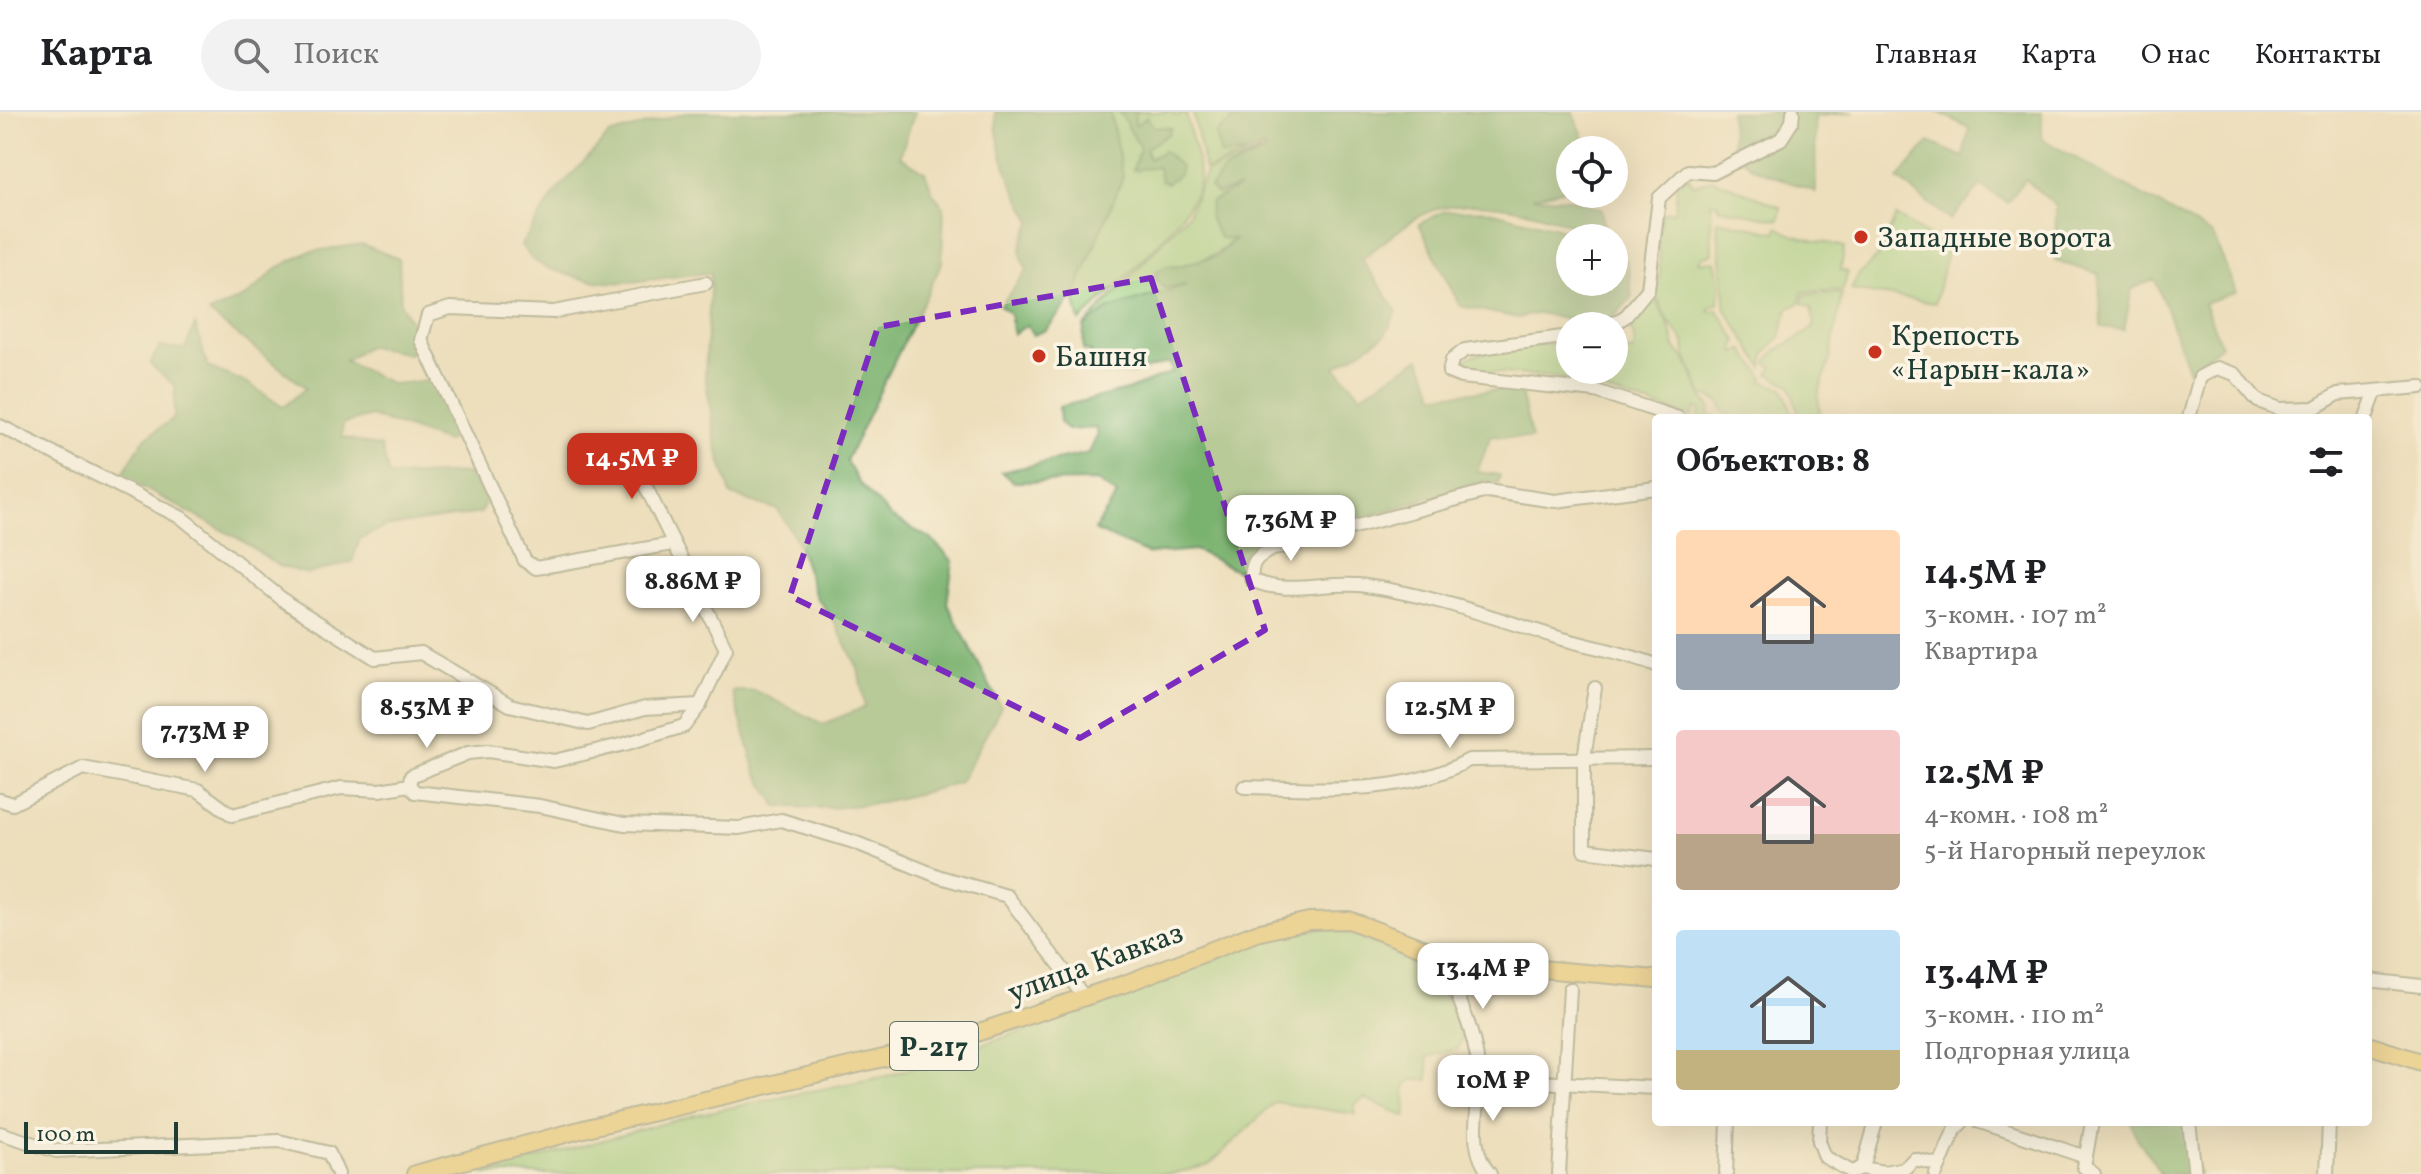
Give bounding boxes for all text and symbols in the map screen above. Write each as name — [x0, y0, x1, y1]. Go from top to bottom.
search box — [201, 19, 761, 91]
text: Карта — [40, 29, 153, 82]
icon: search — [229, 33, 273, 77]
text: Поиск — [293, 34, 379, 76]
text: Главная — [1875, 36, 1977, 75]
text: Карта — [2021, 36, 2097, 75]
text: О нас — [2141, 36, 2211, 75]
text: Контакты — [2255, 36, 2381, 75]
map controls — [1556, 136, 1628, 384]
button: locate — [1556, 136, 1628, 208]
place label: Западные ворота — [1877, 218, 2112, 260]
button: + — [1556, 224, 1628, 296]
marker: Западные ворота — [1852, 228, 1870, 246]
button: − — [1556, 312, 1628, 384]
place label: Крепость «Нарын-кала» — [1891, 316, 2090, 392]
place label: Башня — [1055, 337, 1147, 379]
marker: Крепость «Нарын-кала» — [1866, 343, 1884, 361]
marker: Башня — [1030, 347, 1048, 365]
pin: 14.5M ₽ — [558, 433, 706, 501]
text: Объектов: 8 — [1676, 439, 1870, 486]
icon: filters — [2304, 440, 2348, 484]
text: 14.5M ₽ — [585, 441, 679, 477]
pin: 7.36M ₽ — [1217, 495, 1365, 563]
text: 7.36M ₽ — [1245, 503, 1337, 539]
text: 14.5M ₽ — [1924, 551, 2047, 598]
pin: 8.86M ₽ — [619, 556, 767, 624]
icon: home — [1740, 562, 1836, 658]
text: 8.86M ₽ — [644, 564, 742, 600]
text: 3-комн. · 107 m² — [1924, 598, 2107, 634]
text: Квартира — [1924, 634, 2038, 670]
pin: 8.53M ₽ — [353, 682, 501, 750]
pin: 12.5M ₽ — [1376, 682, 1524, 750]
text: 8.53M ₽ — [380, 690, 474, 726]
text: 12.5M ₽ — [1404, 690, 1496, 726]
pin: 7.73M ₽ — [131, 706, 279, 774]
text: 7.73M ₽ — [160, 714, 250, 750]
text: 12.5M ₽ — [1924, 751, 2044, 798]
icon: home — [1740, 762, 1836, 858]
text: 4-комн. · 108 m² — [1924, 798, 2108, 834]
text: 5-й Нагорный переулок — [1924, 834, 2206, 870]
street label: улица Кавказ — [1002, 913, 1189, 1015]
pin: 13.4M ₽ — [1409, 943, 1557, 1011]
text: 13.4M ₽ — [1435, 951, 1531, 987]
text: 13.4M ₽ — [1924, 951, 2048, 998]
icon: home — [1740, 962, 1836, 1058]
text: 3-комн. · 110 m² — [1924, 998, 2104, 1034]
road number: Р-217 — [890, 1022, 978, 1070]
text: Подгорная улица — [1924, 1034, 2131, 1070]
pin: 10M ₽ — [1437, 1055, 1549, 1123]
text: 10M ₽ — [1456, 1063, 1530, 1099]
scale bar — [24, 1118, 178, 1154]
text: 100 m — [36, 1120, 95, 1151]

